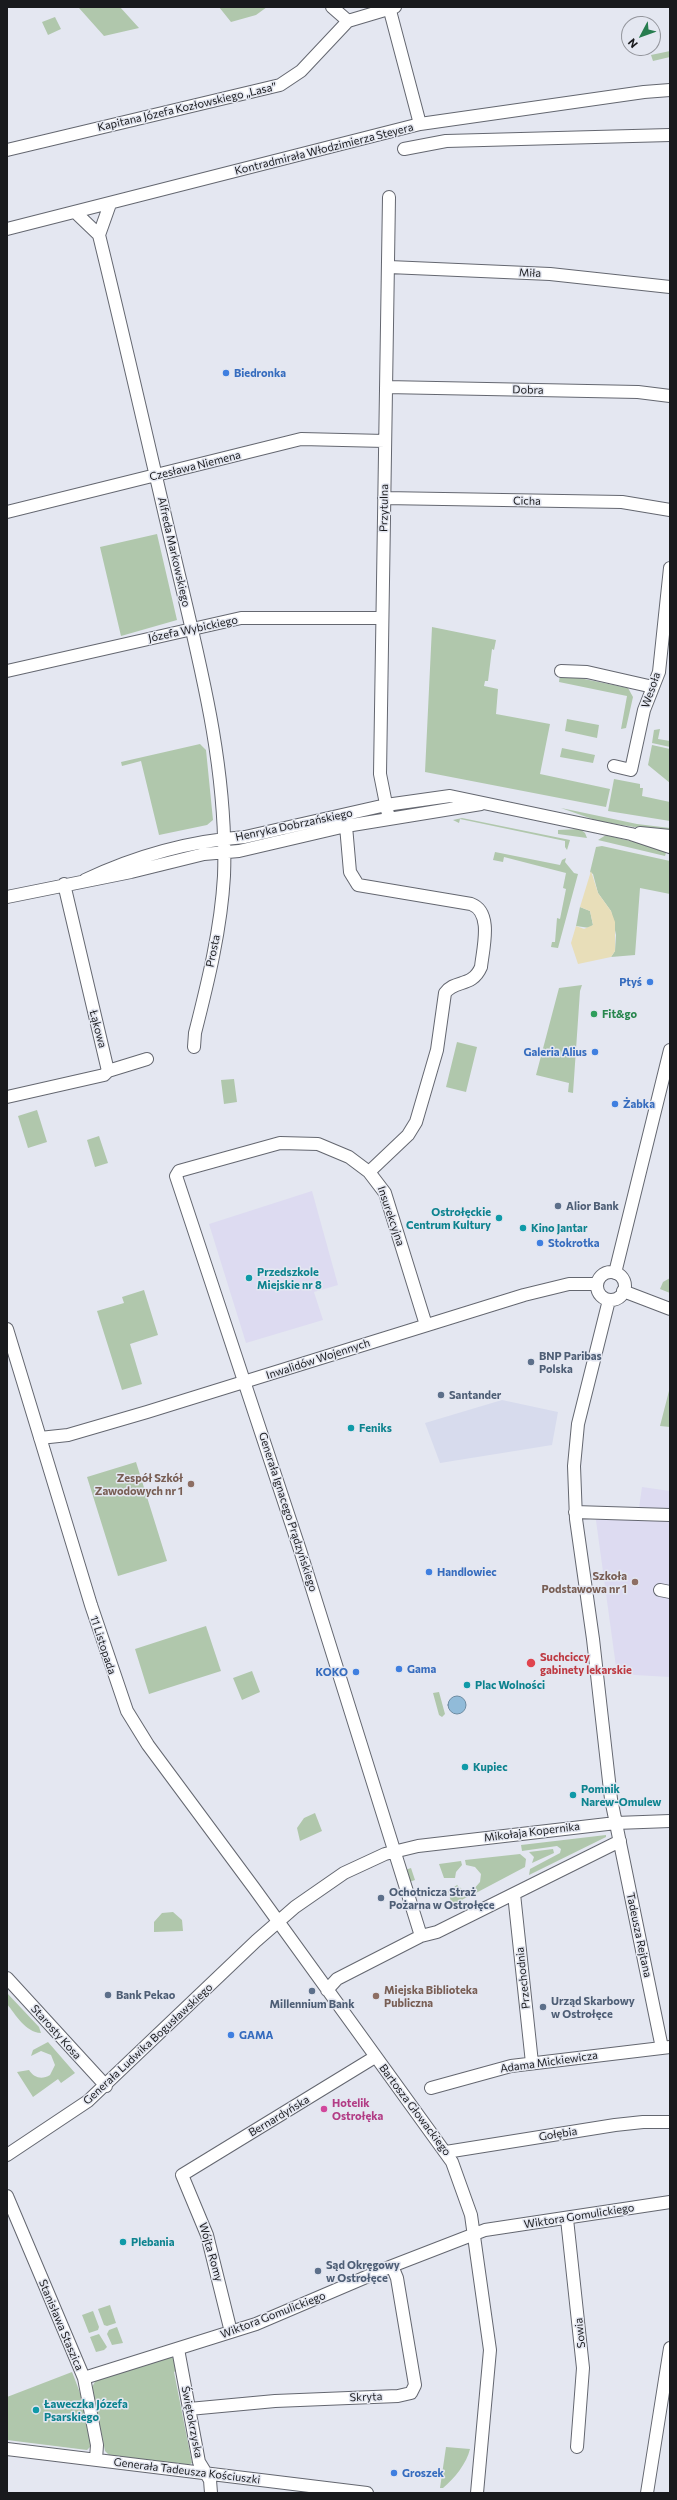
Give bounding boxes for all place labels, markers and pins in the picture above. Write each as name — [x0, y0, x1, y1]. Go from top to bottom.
place label: Biedronka — [234, 366, 286, 380]
marker: Biedronka — [221, 368, 231, 378]
place label: Ptyś — [619, 975, 642, 989]
marker: Ptyś — [645, 977, 655, 987]
place label: Fit&go — [602, 1007, 637, 1021]
marker: Fit&go — [589, 1009, 599, 1019]
place label: Galeria Alius — [524, 1045, 587, 1059]
marker: Galeria Alius — [590, 1047, 600, 1057]
place label: Żabka — [623, 1097, 655, 1111]
marker: Żabka — [610, 1099, 620, 1109]
place label: Alior Bank — [566, 1199, 619, 1213]
marker: Alior Bank — [553, 1201, 563, 1211]
place label: Ostrołęckie Centrum Kultury — [406, 1205, 491, 1231]
marker: Ostrołęckie Centrum Kultury — [494, 1213, 504, 1223]
place label: Kino Jantar — [531, 1221, 587, 1235]
marker: Kino Jantar — [518, 1223, 528, 1233]
place label: Stokrotka — [548, 1236, 600, 1250]
marker: Stokrotka — [535, 1238, 545, 1248]
place label: Przedszkole Miejskie nr 8 — [257, 1265, 322, 1291]
marker: Przedszkole Miejskie nr 8 — [244, 1273, 254, 1283]
place label: BNP Paribas Polska — [539, 1349, 602, 1375]
marker: BNP Paribas Polska — [526, 1357, 536, 1367]
place label: Santander — [449, 1388, 501, 1402]
marker: Santander — [436, 1390, 446, 1400]
place label: Feniks — [359, 1421, 392, 1435]
marker: Feniks — [346, 1423, 356, 1433]
place label: Zespół Szkół Zawodowych nr 1 — [95, 1471, 183, 1497]
marker: Zespół Szkół Zawodowych nr 1 — [186, 1479, 196, 1489]
place label: Handlowiec — [437, 1565, 497, 1579]
marker: Handlowiec — [424, 1567, 434, 1577]
place label: Szkoła Podstawowa nr 1 — [542, 1569, 627, 1595]
marker: Szkoła Podstawowa nr 1 — [630, 1577, 640, 1587]
place label: Suchciccy gabinety lekarskie — [540, 1650, 632, 1676]
marker: Suchciccy gabinety lekarskie — [525, 1657, 537, 1669]
place label: Gama — [407, 1662, 436, 1676]
marker: Gama — [394, 1664, 404, 1674]
place label: KOKO — [316, 1665, 348, 1679]
marker: KOKO — [351, 1667, 361, 1677]
place label: Plac Wolności — [475, 1678, 545, 1692]
marker: Plac Wolności — [462, 1680, 472, 1690]
place label: Kupiec — [473, 1760, 507, 1774]
marker: Kupiec — [460, 1762, 470, 1772]
place label: Pomnik Narew-Omulew — [581, 1782, 661, 1808]
marker: Pomnik Narew-Omulew — [568, 1790, 578, 1800]
place label: Ochotnicza Straż Pożarna w Ostrołęce — [389, 1885, 494, 1911]
marker: Ochotnicza Straż Pożarna w Ostrołęce — [376, 1893, 386, 1903]
place label: Miejska Biblioteka Publiczna — [384, 1983, 478, 2009]
marker: Millennium Bank — [307, 1986, 317, 1996]
place label: Bank Pekao — [116, 1988, 175, 2002]
marker: Bank Pekao — [103, 1990, 113, 2000]
marker: Miejska Biblioteka Publiczna — [371, 1991, 381, 2001]
place label: Urząd Skarbowy w Ostrołęce — [551, 1994, 635, 2020]
place label: Millennium Bank — [270, 1997, 354, 2011]
marker: Urząd Skarbowy w Ostrołęce — [538, 2002, 548, 2012]
place label: GAMA — [239, 2028, 273, 2042]
marker: GAMA — [226, 2030, 236, 2040]
place label: Hotelik Ostrołęka — [332, 2096, 383, 2122]
marker: Hotelik Ostrołęka — [319, 2104, 329, 2114]
place label: Plebania — [131, 2235, 174, 2249]
marker: Plebania — [118, 2237, 128, 2247]
place label: Sąd Okręgowy w Ostrołęce — [326, 2258, 400, 2284]
marker: Sąd Okręgowy w Ostrołęce — [313, 2266, 323, 2276]
place label: Ławeczka Józefa Psarskiego — [44, 2397, 128, 2423]
marker: Ławeczka Józefa Psarskiego — [31, 2405, 41, 2415]
place label: Groszek — [402, 2466, 444, 2480]
marker: Groszek — [389, 2468, 399, 2478]

